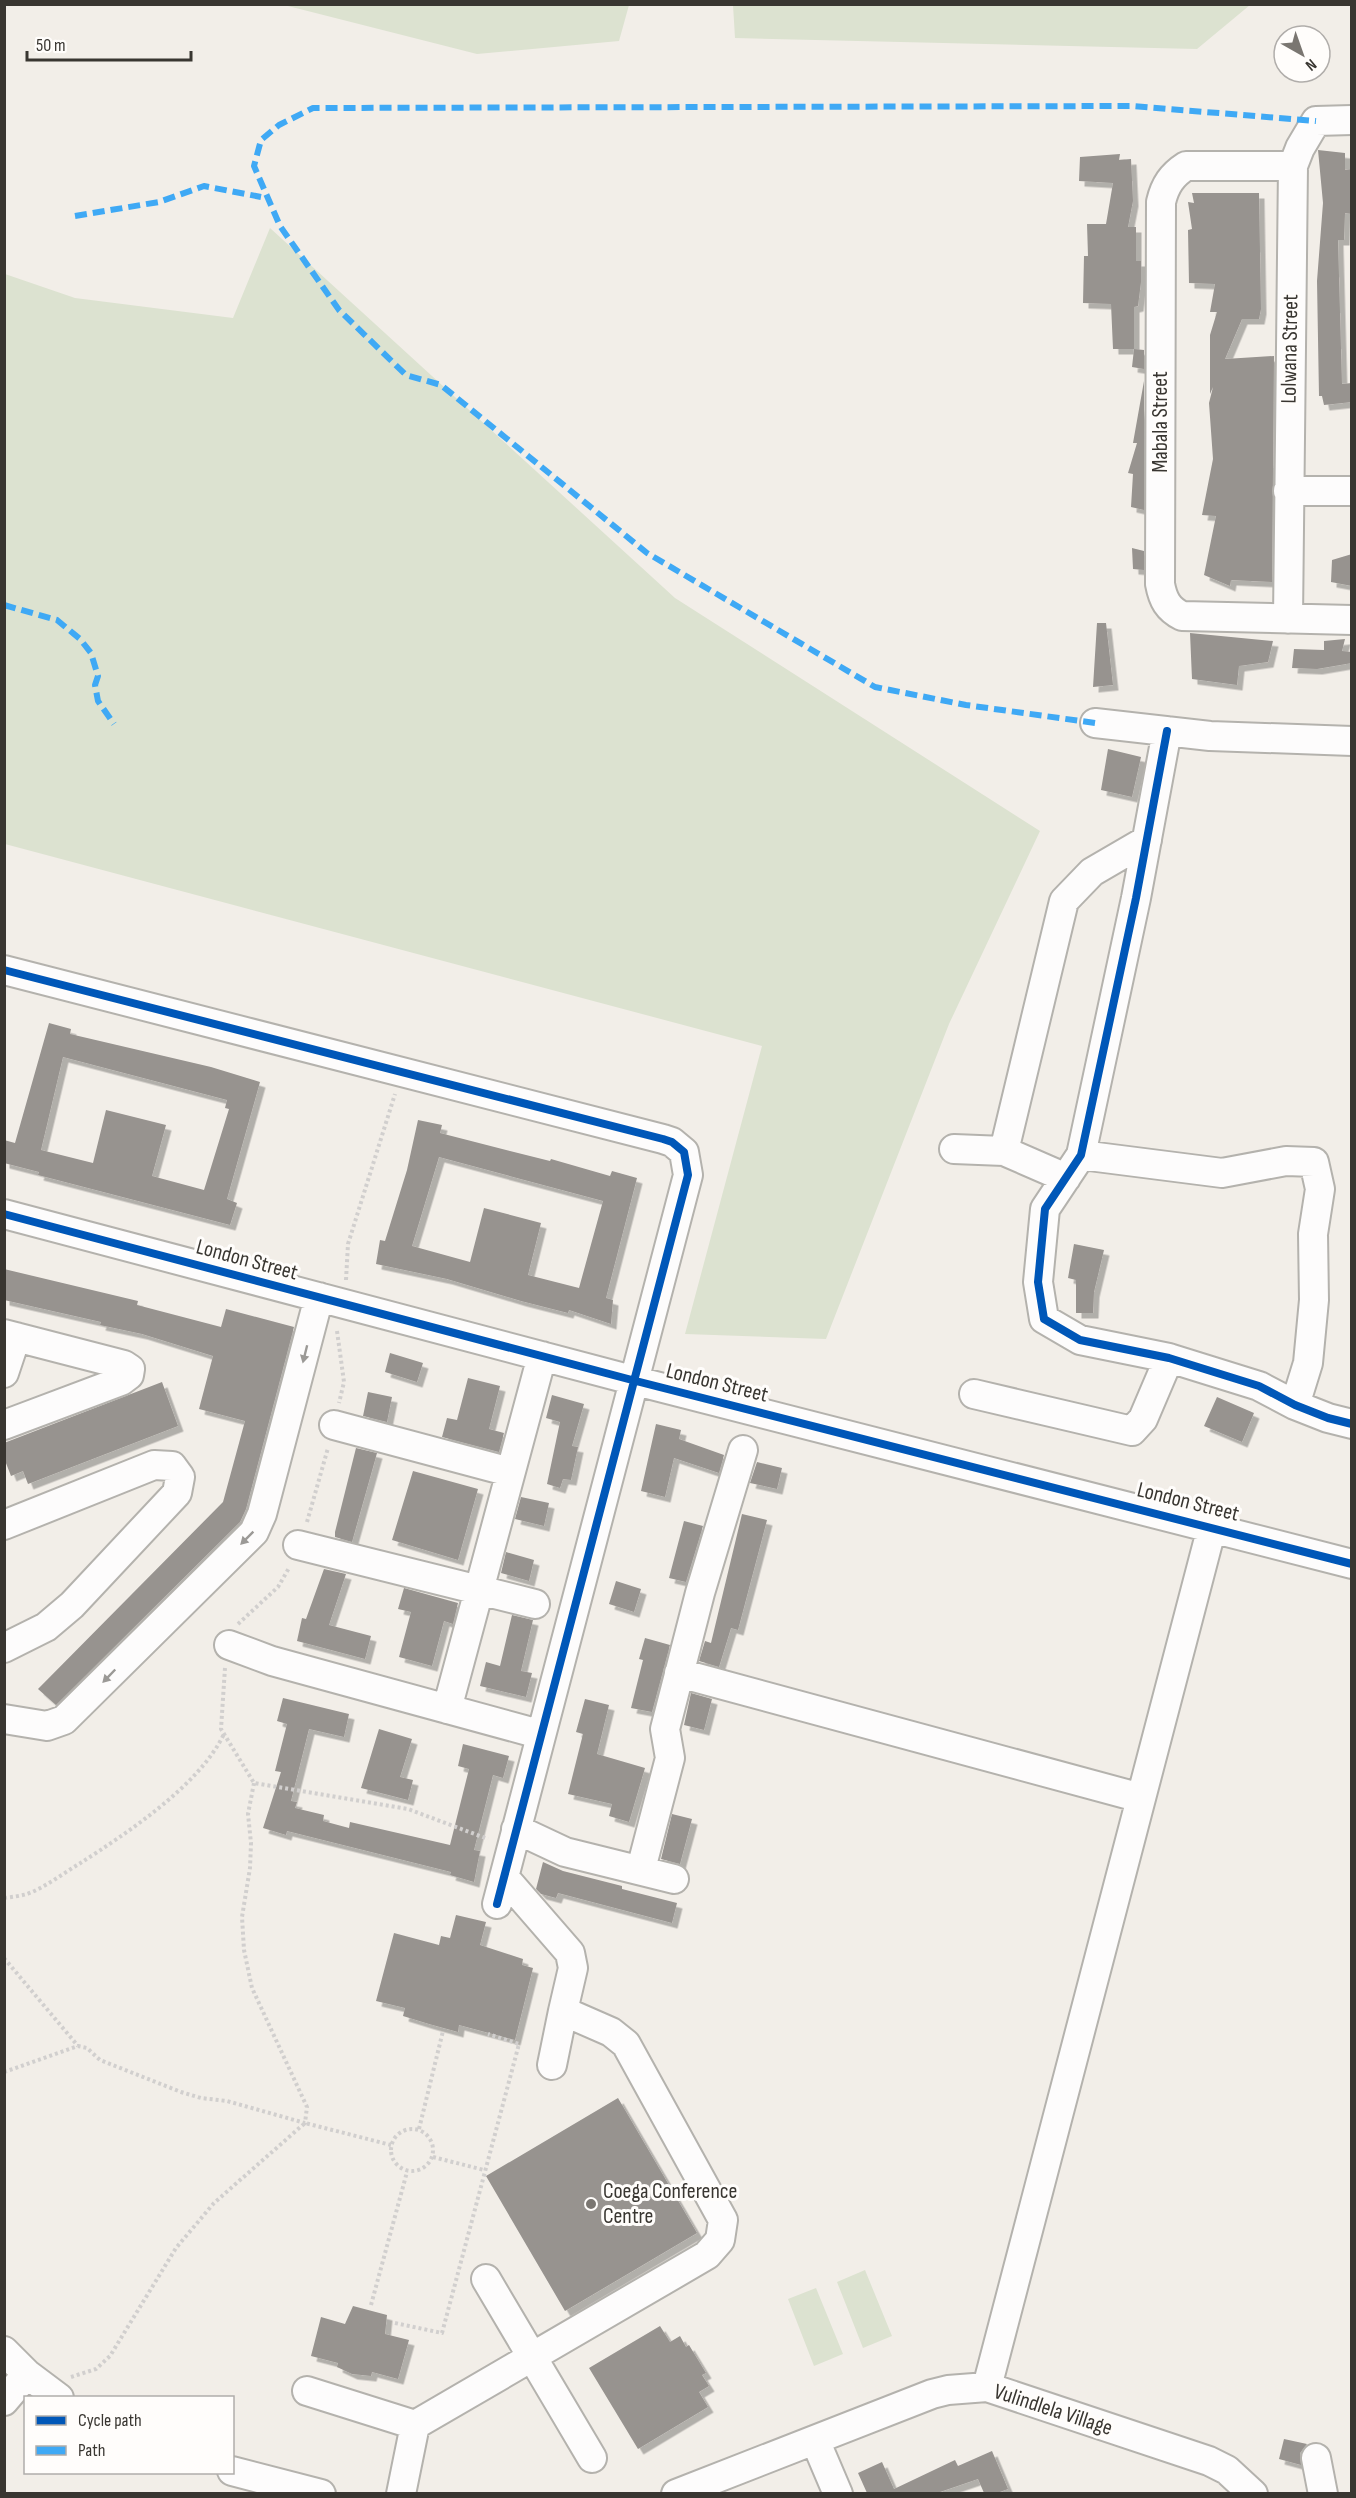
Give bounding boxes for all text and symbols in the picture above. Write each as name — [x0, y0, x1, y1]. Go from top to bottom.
scale bar — [27, 24, 190, 62]
north arrow — [1272, 24, 1332, 84]
text: 50 m — [36, 35, 66, 56]
text: N — [1301, 54, 1320, 74]
street label: Lolwana Street — [1276, 294, 1304, 404]
street label: Mabala Street — [1147, 371, 1174, 473]
street label: London Street — [193, 1233, 301, 1287]
one-way arrow — [300, 1345, 310, 1363]
street label: London Street — [663, 1357, 771, 1409]
street label: London Street — [1134, 1476, 1242, 1528]
one-way arrow — [240, 1531, 254, 1545]
one-way arrow — [102, 1669, 116, 1684]
place label: Coega Conference Centre — [603, 2178, 737, 2230]
marker: Coega Conference Centre — [584, 2197, 598, 2211]
street label: Vulindlela Village — [990, 2378, 1116, 2442]
legend — [24, 2396, 234, 2474]
text: Cycle path — [78, 2410, 142, 2431]
text: Path — [78, 2440, 106, 2461]

